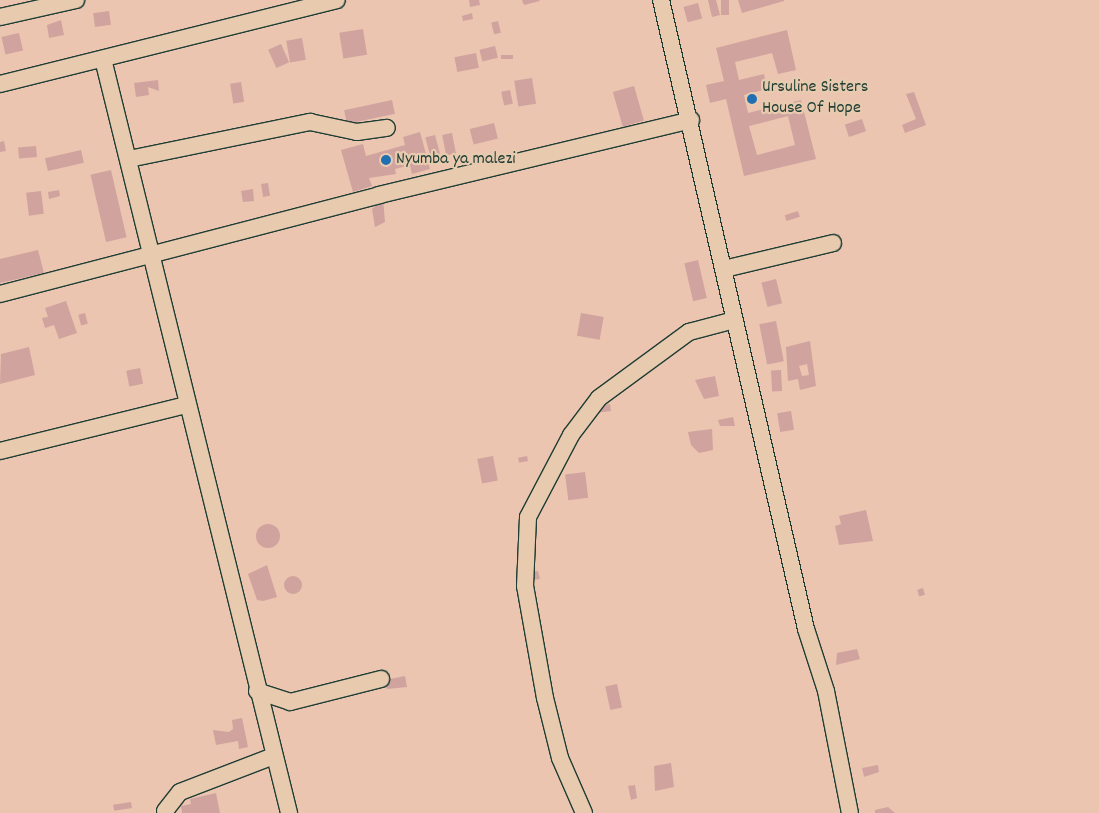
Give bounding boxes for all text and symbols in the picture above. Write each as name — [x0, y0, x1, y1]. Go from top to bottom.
place label: Ursuline Sisters House Of Hope — [762, 78, 868, 120]
marker: Ursuline Sisters House Of Hope — [746, 93, 758, 105]
place label: Nyumba ya malezi — [396, 149, 516, 171]
marker: Nyumba ya malezi — [380, 154, 392, 166]

